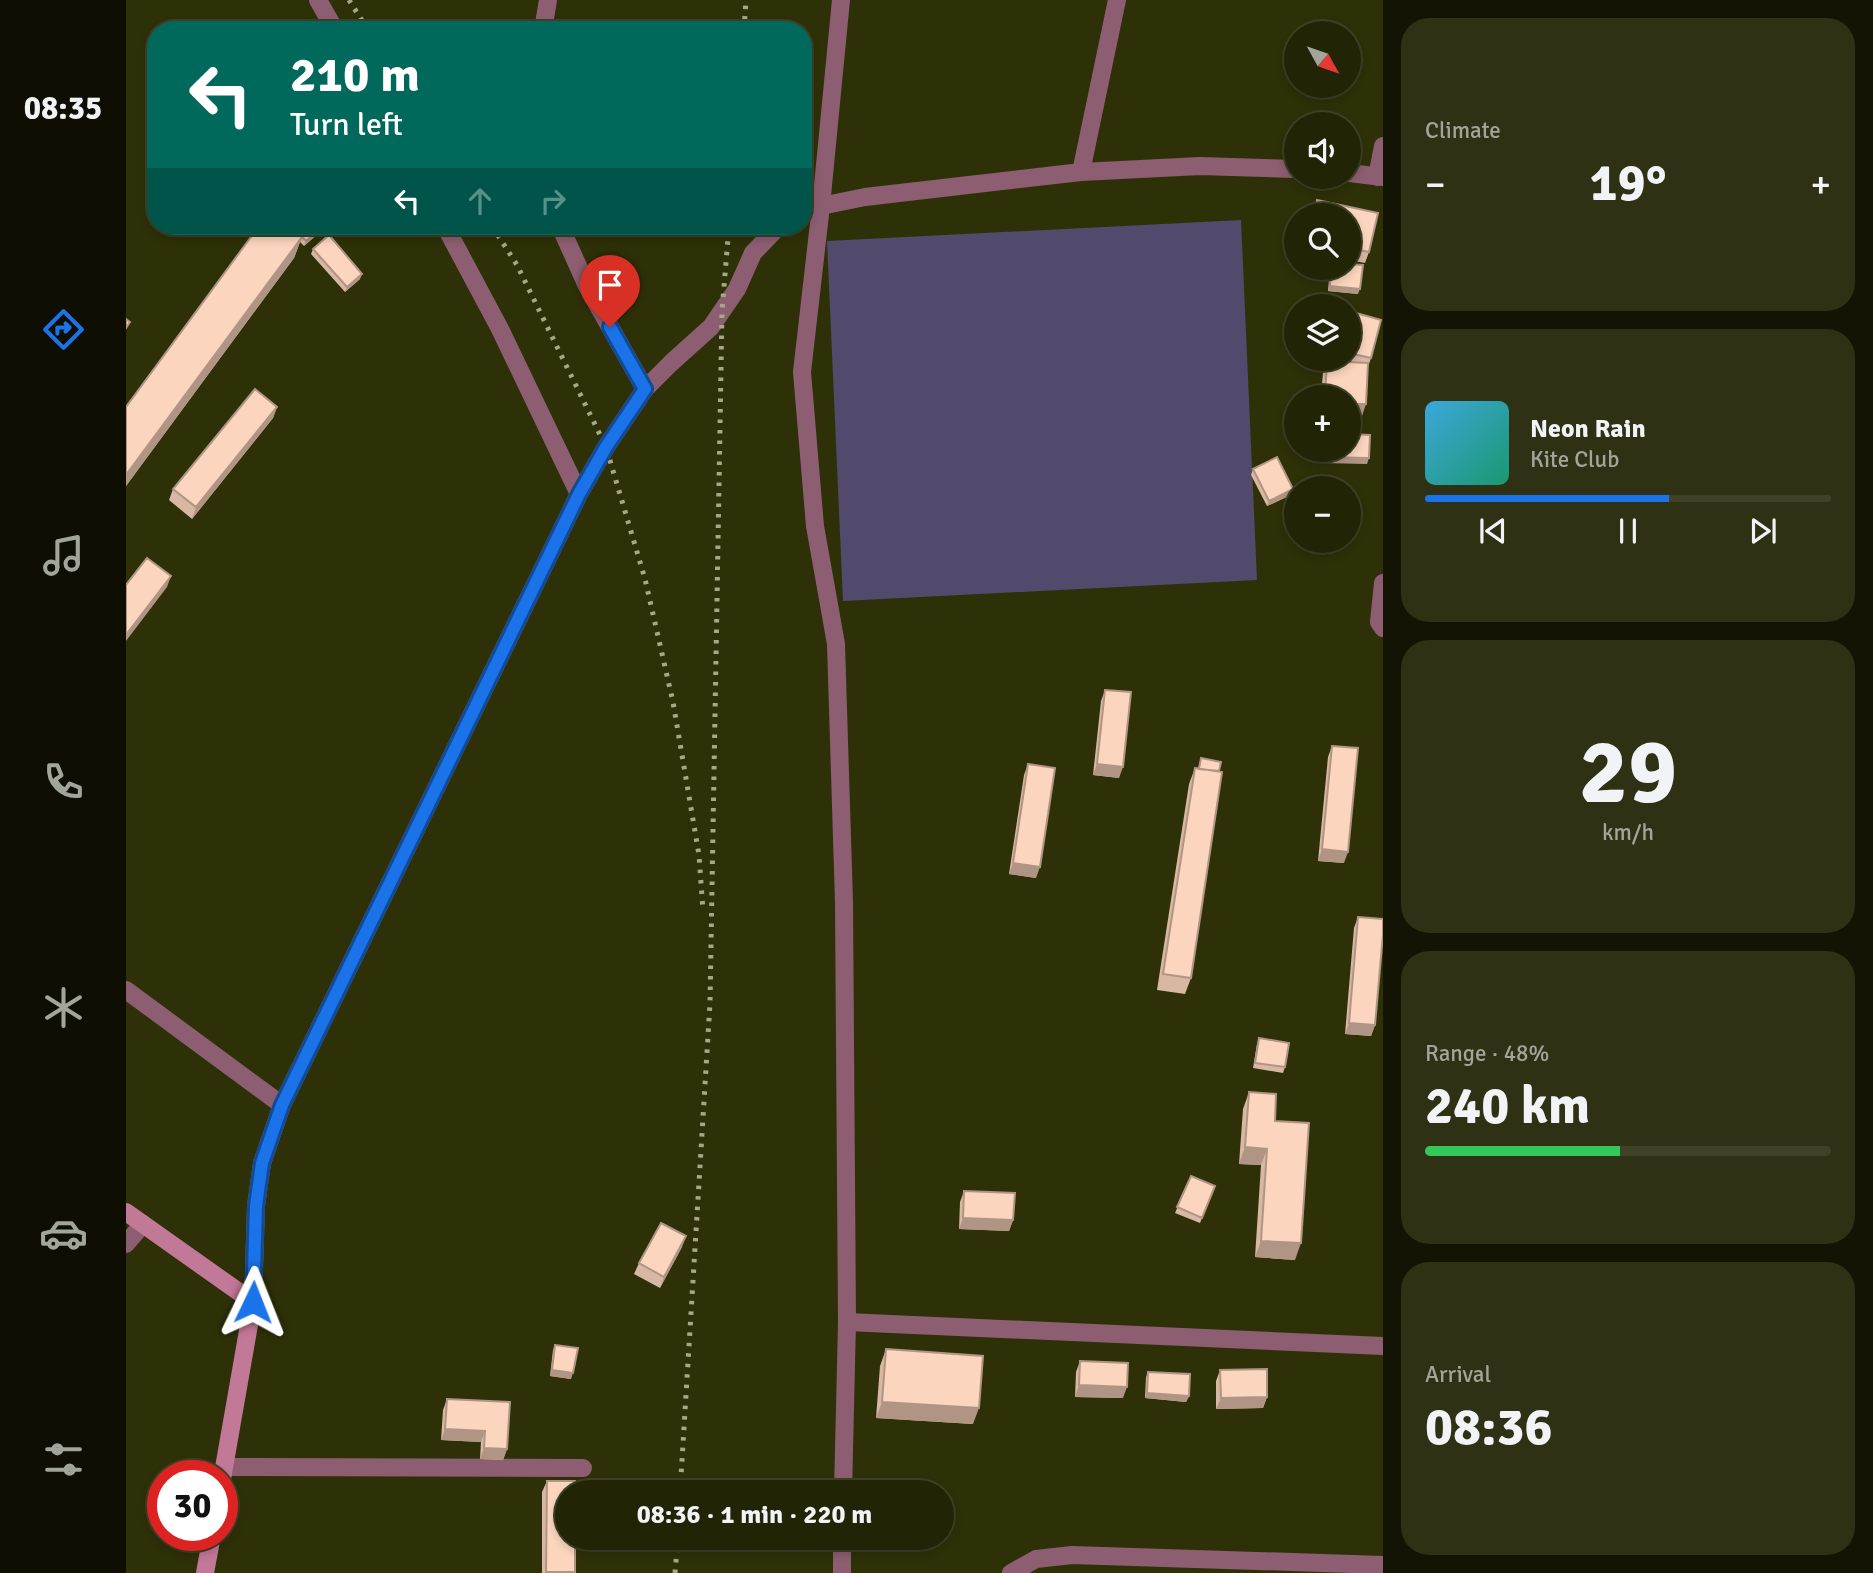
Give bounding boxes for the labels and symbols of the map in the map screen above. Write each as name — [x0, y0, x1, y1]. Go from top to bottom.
north arrow — [1284, 21, 1362, 98]
pin — [580, 255, 640, 327]
position arrow — [216, 1265, 290, 1339]
speed limit sign: 30 — [147, 1460, 238, 1551]

